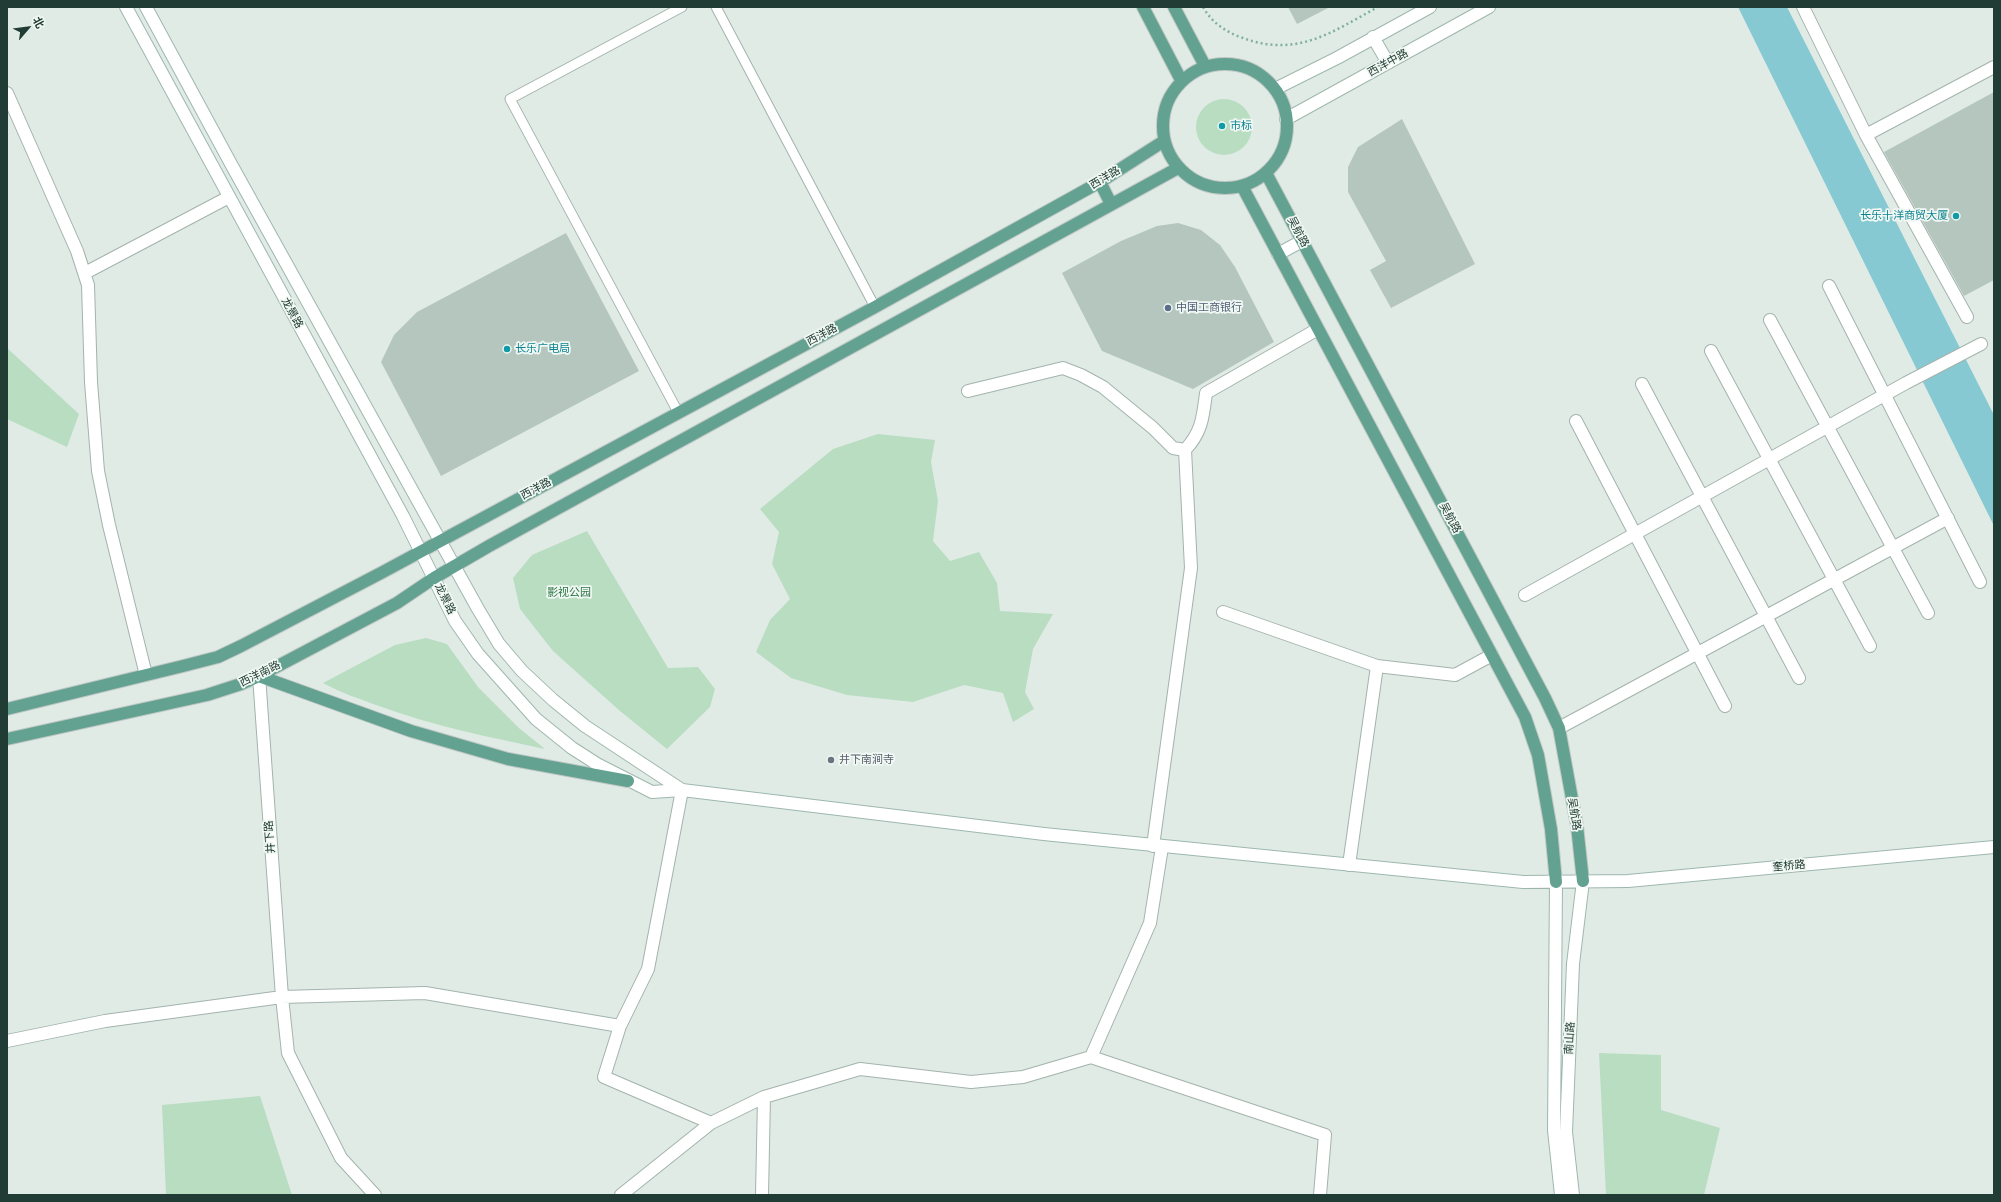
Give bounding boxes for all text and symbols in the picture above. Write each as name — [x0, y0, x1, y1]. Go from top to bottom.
north arrow — [8, 8, 48, 48]
text: 北 — [30, 14, 47, 31]
street label: 西洋中路 — [1366, 47, 1410, 79]
place label: 市标 — [1230, 119, 1252, 133]
marker: 市标 — [1217, 121, 1227, 131]
street label: 西洋路 — [1087, 164, 1123, 192]
place label: 长乐十洋商贸大厦 — [1860, 209, 1948, 223]
marker: 长乐十洋商贸大厦 — [1951, 211, 1961, 221]
street label: 吴航路 — [1284, 214, 1312, 250]
street label: 龙景路 — [278, 295, 306, 331]
place label: 中国工商银行 — [1176, 301, 1242, 315]
marker: 中国工商银行 — [1163, 303, 1173, 313]
street label: 西洋路 — [804, 321, 840, 349]
place label: 长乐广电局 — [515, 342, 570, 356]
marker: 长乐广电局 — [502, 344, 512, 354]
street label: 西洋路 — [518, 475, 554, 503]
street label: 吴航路 — [1436, 500, 1464, 536]
street label: 龙景路 — [432, 581, 458, 617]
park label: 影视公园 — [547, 586, 591, 600]
street label: 西洋南路 — [237, 658, 283, 690]
place label: 井下南涧寺 — [839, 753, 894, 767]
marker: 井下南涧寺 — [826, 755, 836, 765]
street label: 吴航路 — [1565, 797, 1583, 831]
street label: 井下路 — [262, 820, 278, 854]
street label: 奎桥路 — [1772, 858, 1806, 874]
street label: 南山路 — [1563, 1021, 1577, 1055]

